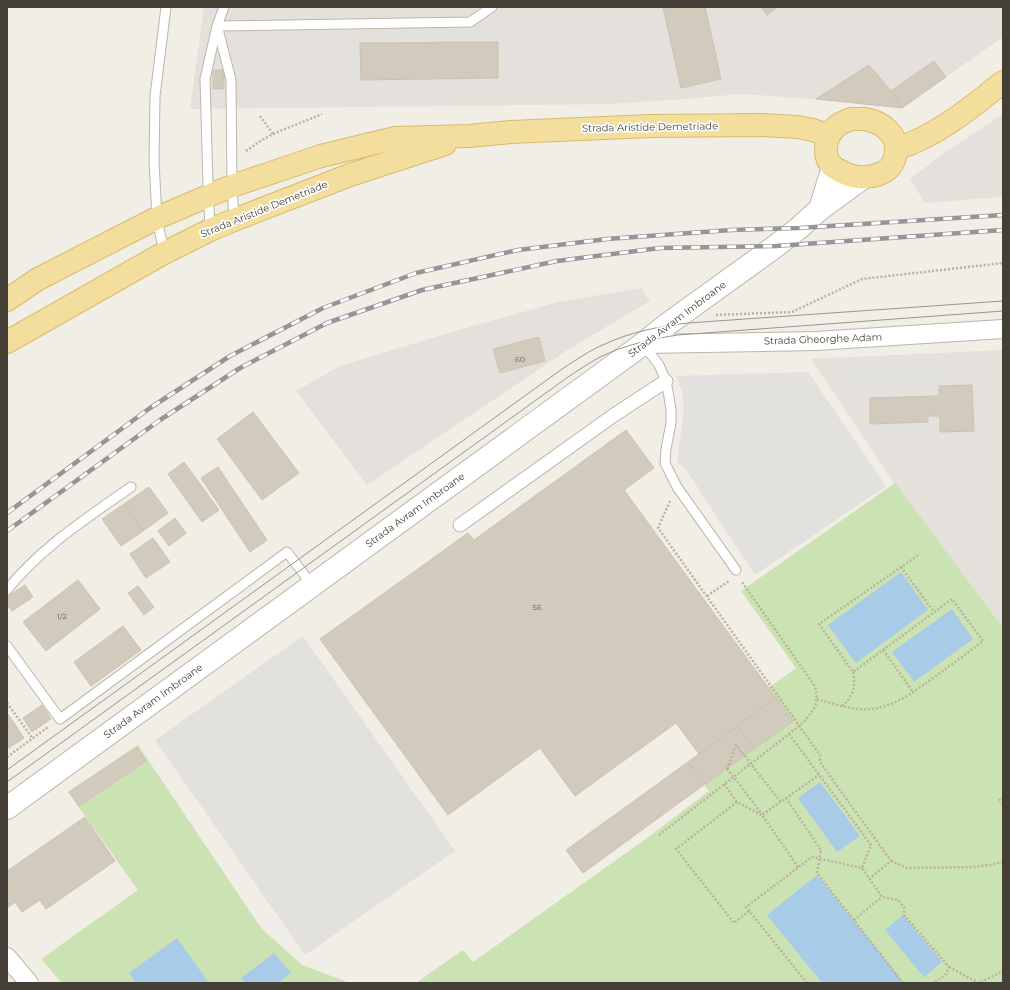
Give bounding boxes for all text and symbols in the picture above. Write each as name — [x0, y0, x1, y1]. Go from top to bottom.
street label: Strada Aristide Demetriade — [582, 119, 718, 135]
street label: Strada Aristide Demetriade — [198, 177, 330, 241]
street label: Strada Avram Imbroane — [625, 278, 729, 360]
street label: Strada Gheorghe Adam — [764, 330, 882, 348]
house number: 60 — [515, 354, 525, 364]
street label: Strada Avram Imbroane — [363, 470, 467, 550]
house number: 56 — [532, 602, 542, 612]
house number: 1/2 — [57, 611, 68, 621]
street label: Strada Avram Imbroane — [101, 661, 205, 741]

